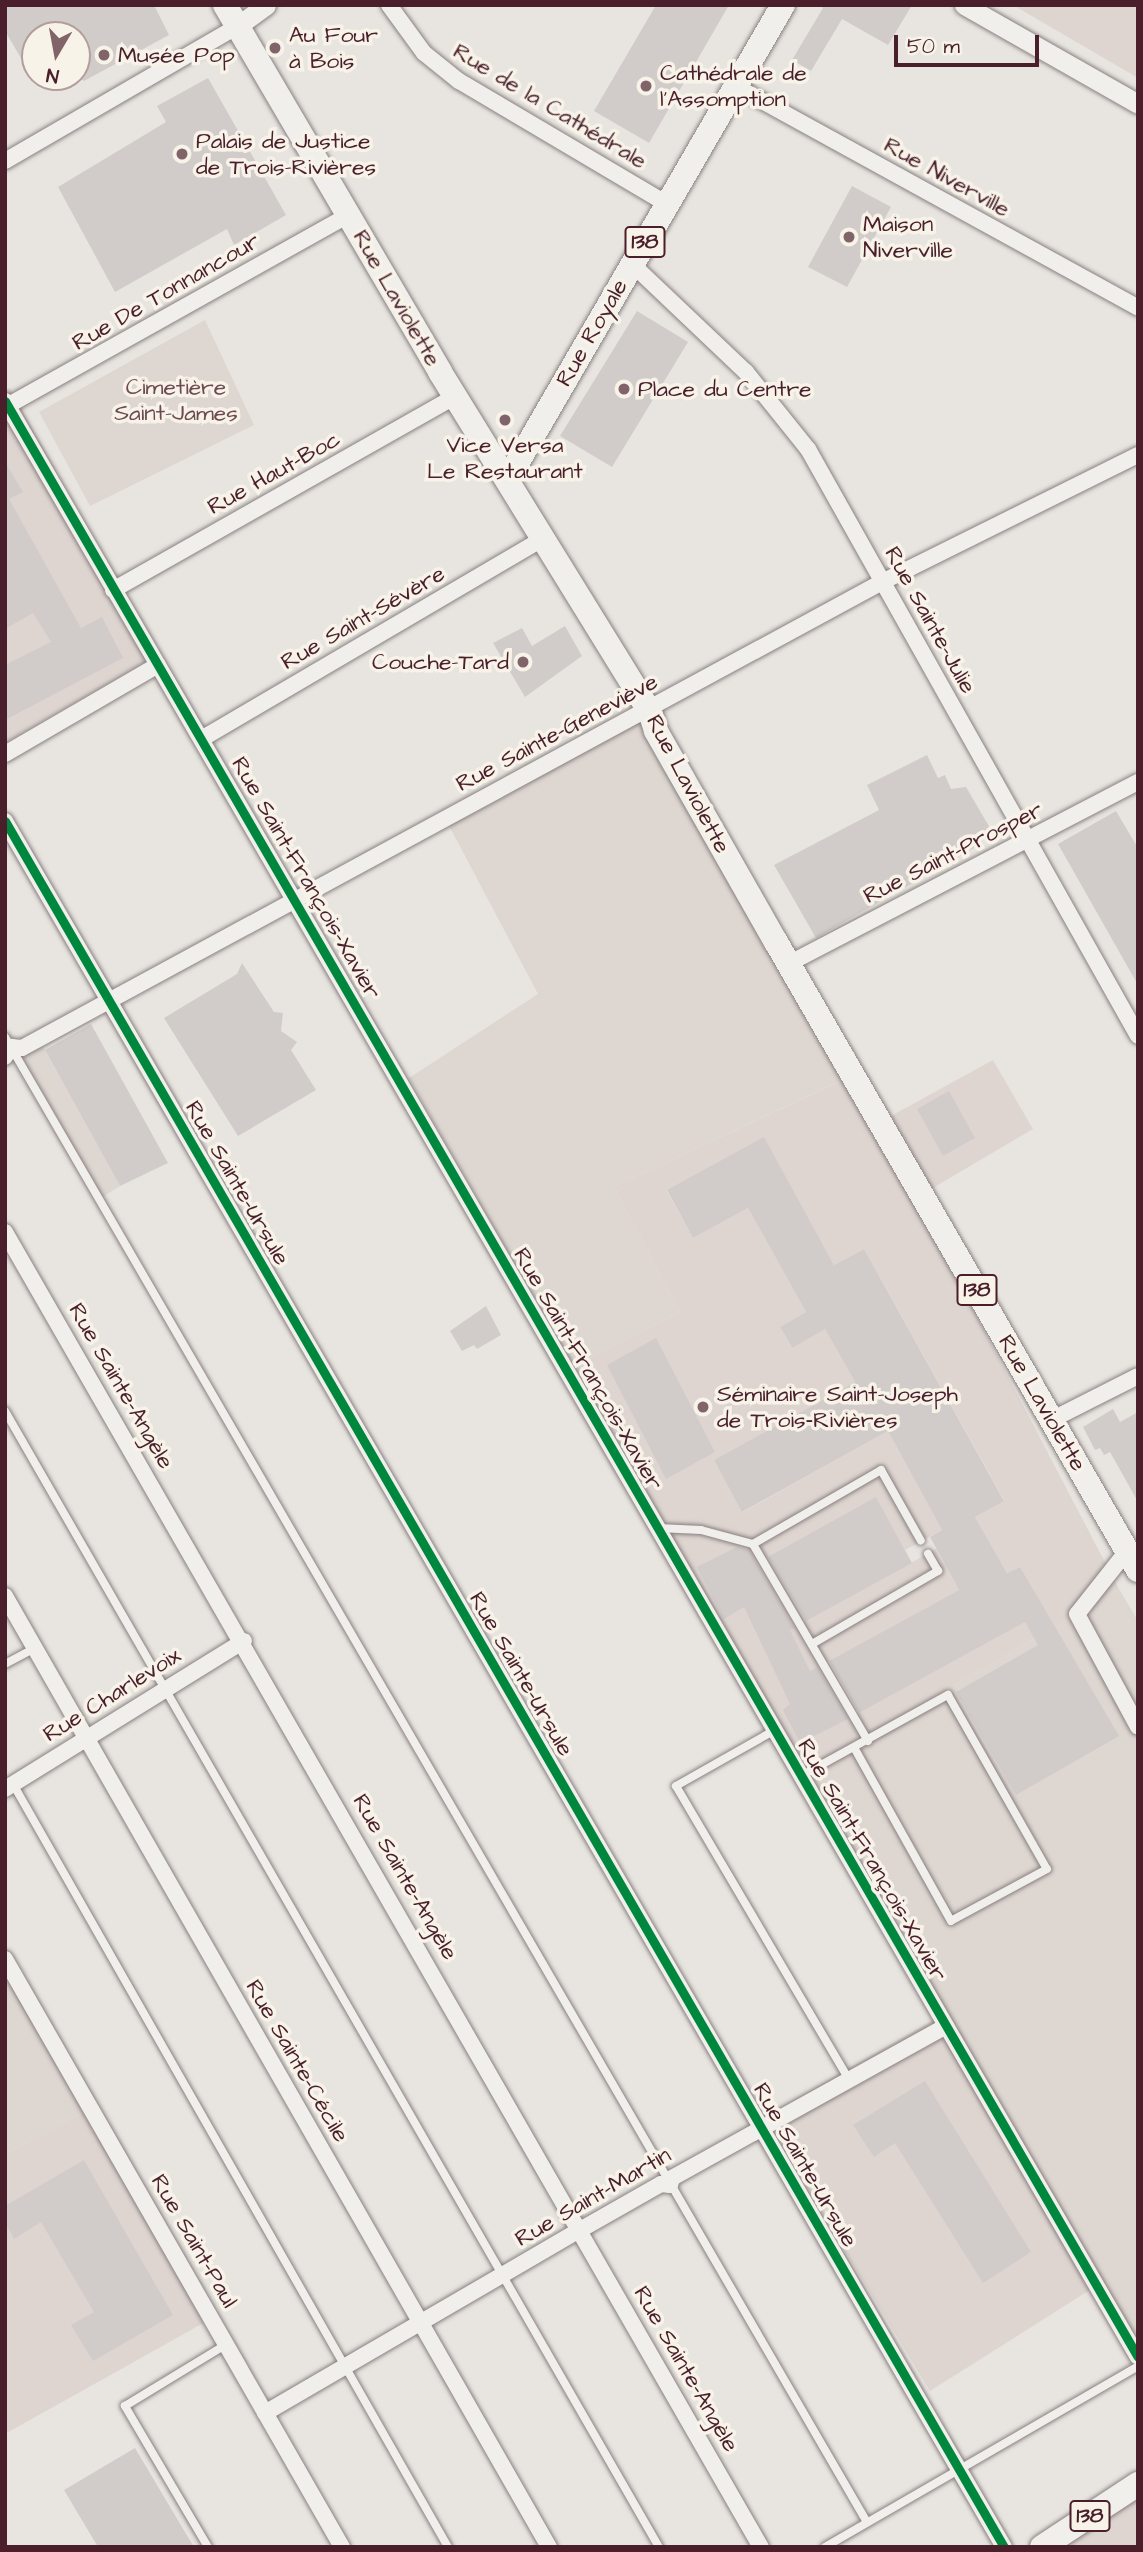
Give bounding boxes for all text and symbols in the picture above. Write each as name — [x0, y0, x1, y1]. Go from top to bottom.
north arrow — [21, 21, 91, 91]
place label: Au Four à Bois — [289, 21, 378, 75]
scale bar — [898, 21, 1043, 65]
text: 50 m — [907, 32, 960, 61]
street label: Rue de la Cathédrale — [448, 37, 652, 175]
marker: Au Four à Bois — [267, 40, 283, 56]
place label: Musée Pop — [118, 41, 235, 69]
marker: Musée Pop — [96, 47, 112, 63]
place label: Cathédrale de l'Assomption — [660, 59, 807, 113]
text: N — [44, 61, 61, 90]
marker: Cathédrale de l'Assomption — [638, 78, 654, 94]
place label: Palais de Justice de Trois-Rivières — [196, 127, 376, 181]
street label: Rue Niverville — [879, 131, 1015, 223]
marker: Palais de Justice de Trois-Rivières — [174, 146, 190, 162]
place label: Maison Niverville — [863, 210, 953, 264]
road number: 138 — [624, 224, 666, 260]
street label: Rue Laviolette — [347, 225, 447, 371]
street label: Rue De Tonnancour — [67, 227, 265, 357]
marker: Maison Niverville — [841, 229, 857, 245]
street label: Rue Royale — [550, 274, 634, 392]
park label: Cimetière Saint-James — [114, 373, 238, 427]
place label: Place du Centre — [638, 375, 812, 403]
marker: Place du Centre — [616, 381, 632, 397]
marker: Vice Versa Le Restaurant — [497, 412, 513, 428]
street label: Rue Haut-Boc — [203, 425, 345, 521]
place label: Vice Versa Le Restaurant — [427, 431, 583, 485]
street label: Rue Sainte-Julie — [878, 542, 982, 698]
street label: Rue Saint-Sévère — [276, 560, 450, 676]
place label: Couche-Tard — [372, 648, 509, 676]
marker: Couche-Tard — [515, 654, 531, 670]
street label: Rue Sainte-Geneviève — [451, 668, 663, 798]
street label: Rue Laviolette — [640, 710, 736, 858]
street label: Rue Saint-François-Xavier — [225, 752, 387, 1004]
street label: Rue Saint-Prosper — [859, 796, 1047, 910]
street label: Rue Sainte-Ursule — [179, 1096, 295, 1270]
street label: Rue Saint-François-Xavier — [507, 1243, 669, 1495]
road number: 138 — [956, 1272, 998, 1308]
street label: Rue Sainte-Angèle — [62, 1298, 180, 1474]
street label: Rue Laviolette — [992, 1330, 1092, 1476]
place label: Séminaire Saint-Joseph de Trois‑Rivières — [717, 1380, 958, 1434]
marker: Séminaire Saint-Joseph de Trois‑Rivières — [695, 1399, 711, 1415]
street label: Rue Sainte-Ursule — [463, 1587, 579, 1761]
street label: Rue Charlevoix — [38, 1642, 186, 1748]
street label: Rue Saint-François-Xavier — [791, 1734, 953, 1986]
street label: Rue Sainte-Angèle — [346, 1789, 464, 1965]
street label: Rue Sainte-Cécile — [239, 1975, 355, 2147]
street label: Rue Sainte-Ursule — [747, 2078, 863, 2252]
street label: Rue Saint-Martin — [510, 2141, 676, 2253]
street label: Rue Saint-Paul — [145, 2169, 243, 2313]
street label: Rue Sainte-Angèle — [627, 2281, 745, 2457]
road number: 138 — [1069, 2498, 1111, 2534]

